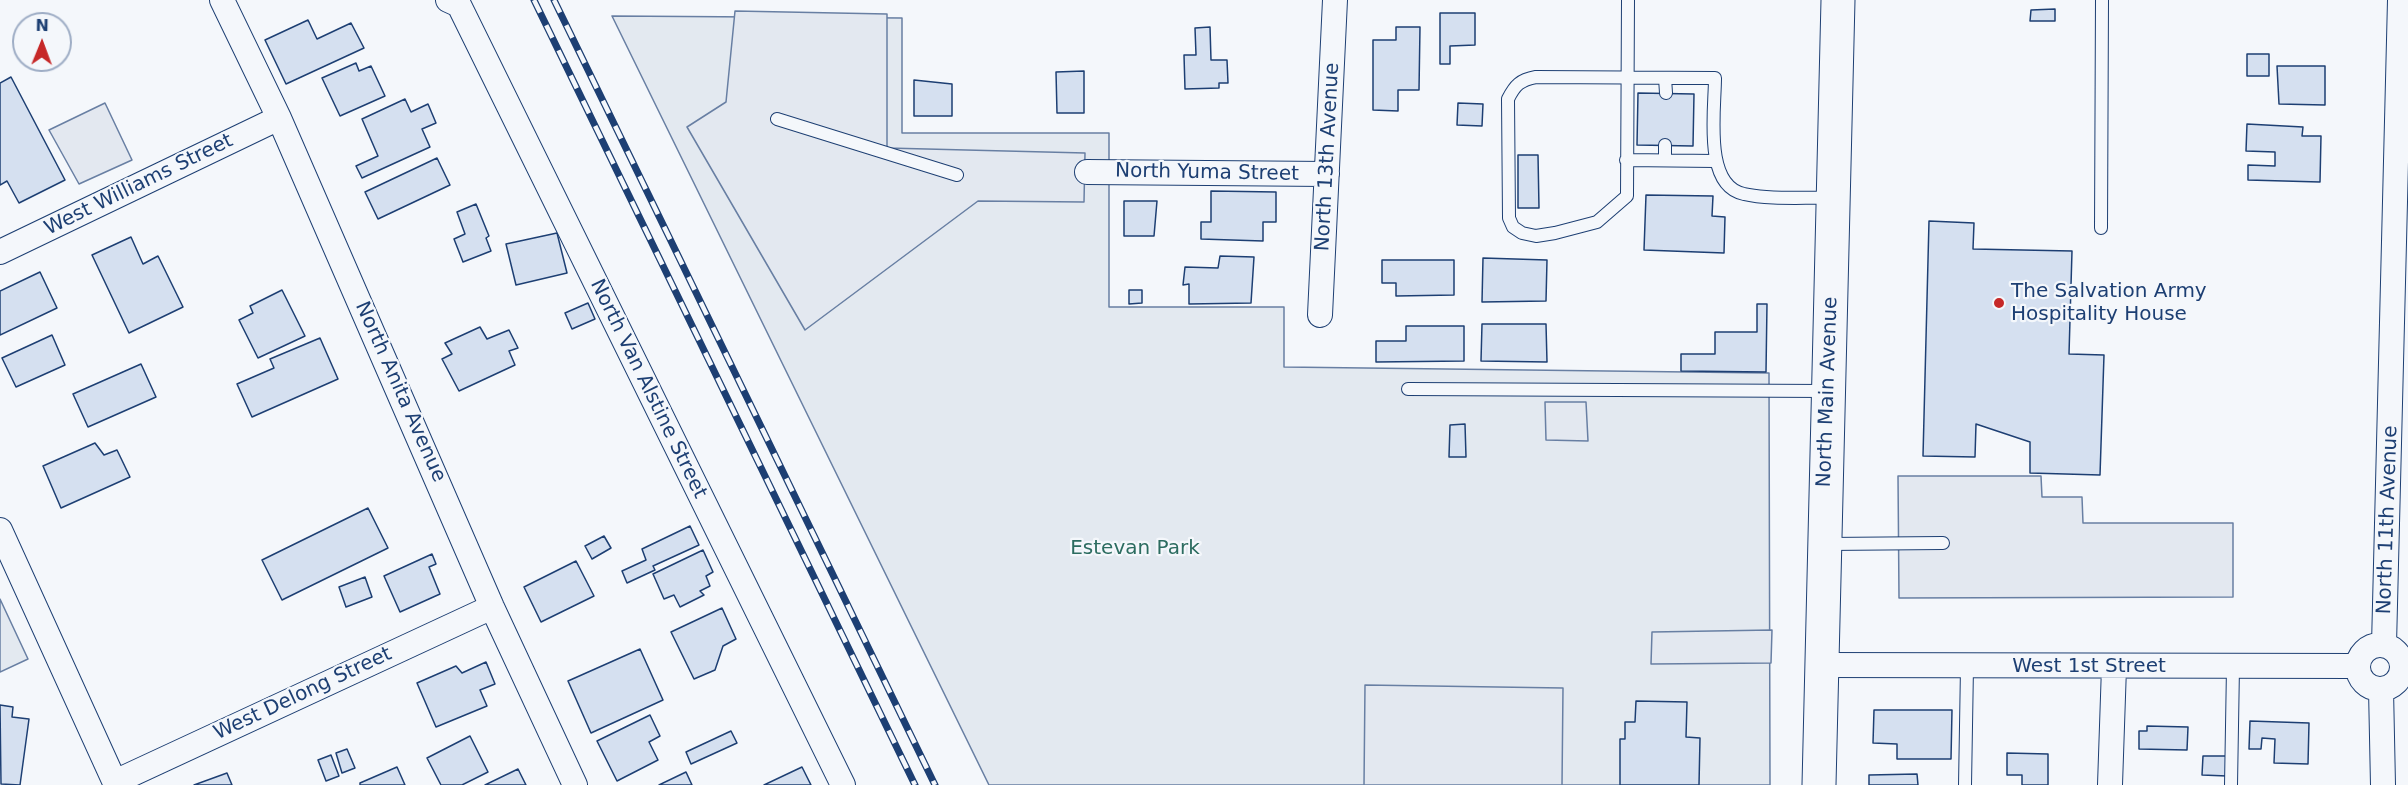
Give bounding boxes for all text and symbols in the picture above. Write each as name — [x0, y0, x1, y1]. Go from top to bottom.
north arrow — [12, 12, 72, 72]
text: N — [35, 16, 49, 35]
street label: North 13th Avenue — [1311, 62, 1345, 252]
street label: West Williams Street — [41, 129, 237, 241]
street label: North Yuma Street — [1115, 159, 1299, 187]
street label: North Van Alstine Street — [584, 275, 712, 503]
place label: The Salvation Army Hospitality House — [2011, 280, 2207, 327]
street label: North Main Avenue — [1813, 296, 1843, 488]
marker: The Salvation Army Hospitality House — [1992, 296, 2006, 310]
street label: North Anita Avenue — [349, 298, 451, 486]
street label: North 11th Avenue — [2373, 425, 2403, 615]
park label: Estevan Park — [1070, 537, 1200, 561]
street label: West Delong Street — [210, 642, 396, 746]
street label: West 1st Street — [2012, 655, 2166, 679]

